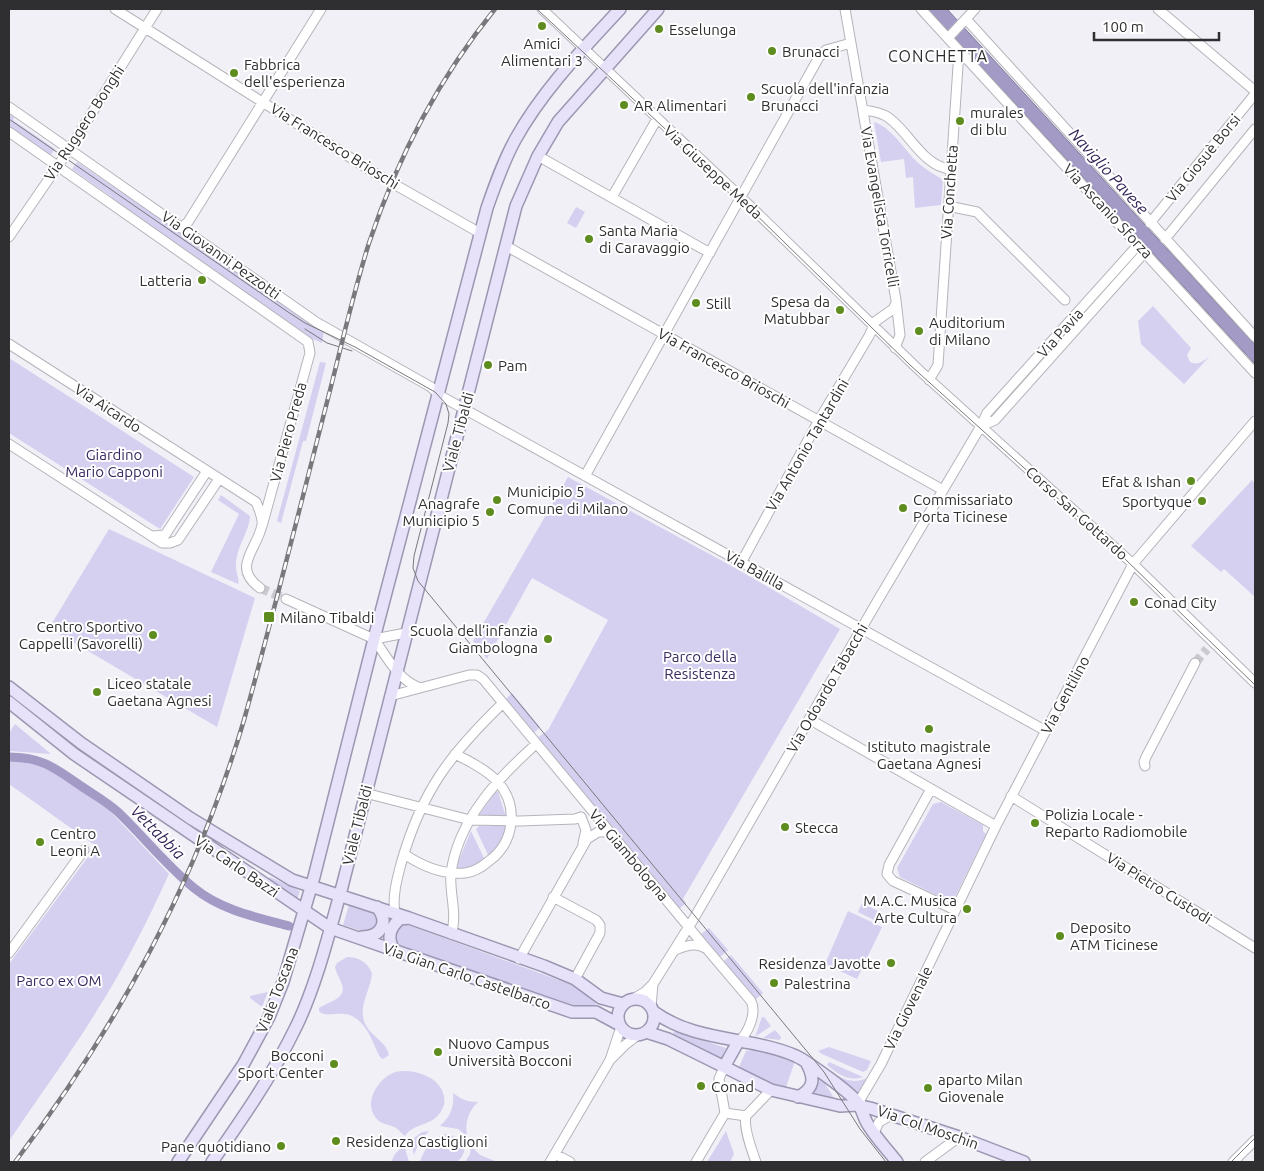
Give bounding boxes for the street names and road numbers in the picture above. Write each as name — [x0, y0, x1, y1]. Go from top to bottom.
street label: Via Ruggero Bonghi — [40, 62, 128, 184]
street label: Via Francesco Brioschi — [268, 99, 402, 193]
street label: Via Giosuè Borsi — [1162, 111, 1244, 205]
street label: Via Giuseppe Meda — [660, 122, 766, 222]
street label: Via Evangelista Torricelli — [857, 125, 903, 289]
street label: Via Conchetta — [937, 144, 961, 240]
street label: Via Ascanio Sforza — [1060, 160, 1156, 262]
street label: Via Giovanni Pezzotti — [158, 208, 284, 302]
street label: Via Pavia — [1034, 305, 1086, 361]
street label: Via Francesco Brioschi — [655, 325, 793, 411]
street label: Via Antonio Tantardini — [762, 376, 852, 514]
street label: Via Aicardo — [71, 380, 145, 436]
street label: Via Piero Preda — [266, 380, 310, 484]
street label: Viale Tibaldi — [439, 390, 477, 474]
street label: Corso San Gottardo — [1023, 463, 1131, 563]
street label: Via Balilla — [722, 547, 788, 593]
street label: Via Odoardo Tabacchi — [783, 620, 871, 756]
street label: Via Gentilino — [1037, 653, 1093, 737]
street label: Viale Tibaldi — [339, 783, 375, 867]
street label: Via Giambologna — [586, 806, 672, 904]
street label: Via Carlo Bazzi — [192, 831, 282, 901]
street label: Via Pietro Custodi — [1103, 849, 1215, 927]
street label: Via Gian Carlo Castelbarco — [381, 939, 553, 1013]
street label: Viale Toscana — [253, 945, 301, 1035]
street label: Via Giovenale — [880, 963, 936, 1053]
street label: Via Col Moschin — [875, 1102, 981, 1152]

